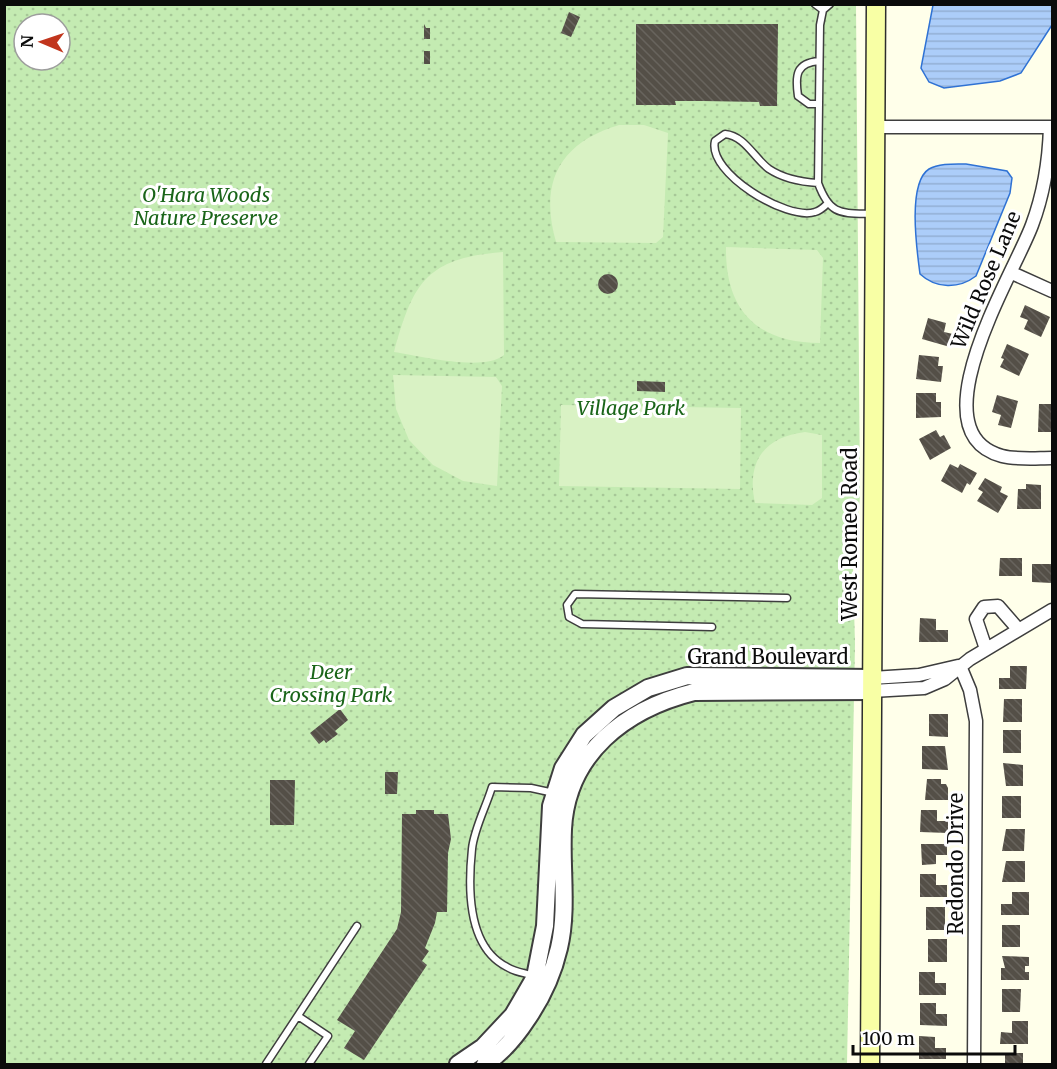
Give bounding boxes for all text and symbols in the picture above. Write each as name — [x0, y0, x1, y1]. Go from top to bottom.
north arrow — [12, 12, 72, 72]
text: N — [17, 34, 37, 48]
park label: O'Hara Woods Nature Preserve — [134, 182, 278, 230]
street label: Wild Rose Lane — [945, 207, 1026, 353]
park label: Village Park — [577, 395, 685, 420]
street label: West Romeo Road — [837, 448, 862, 621]
street label: Grand Boulevard — [688, 644, 848, 669]
park label: Deer Crossing Park — [269, 659, 393, 707]
street label: Redondo Drive — [943, 793, 968, 935]
scale bar — [853, 1018, 1015, 1056]
text: 100 m — [862, 1027, 915, 1050]

